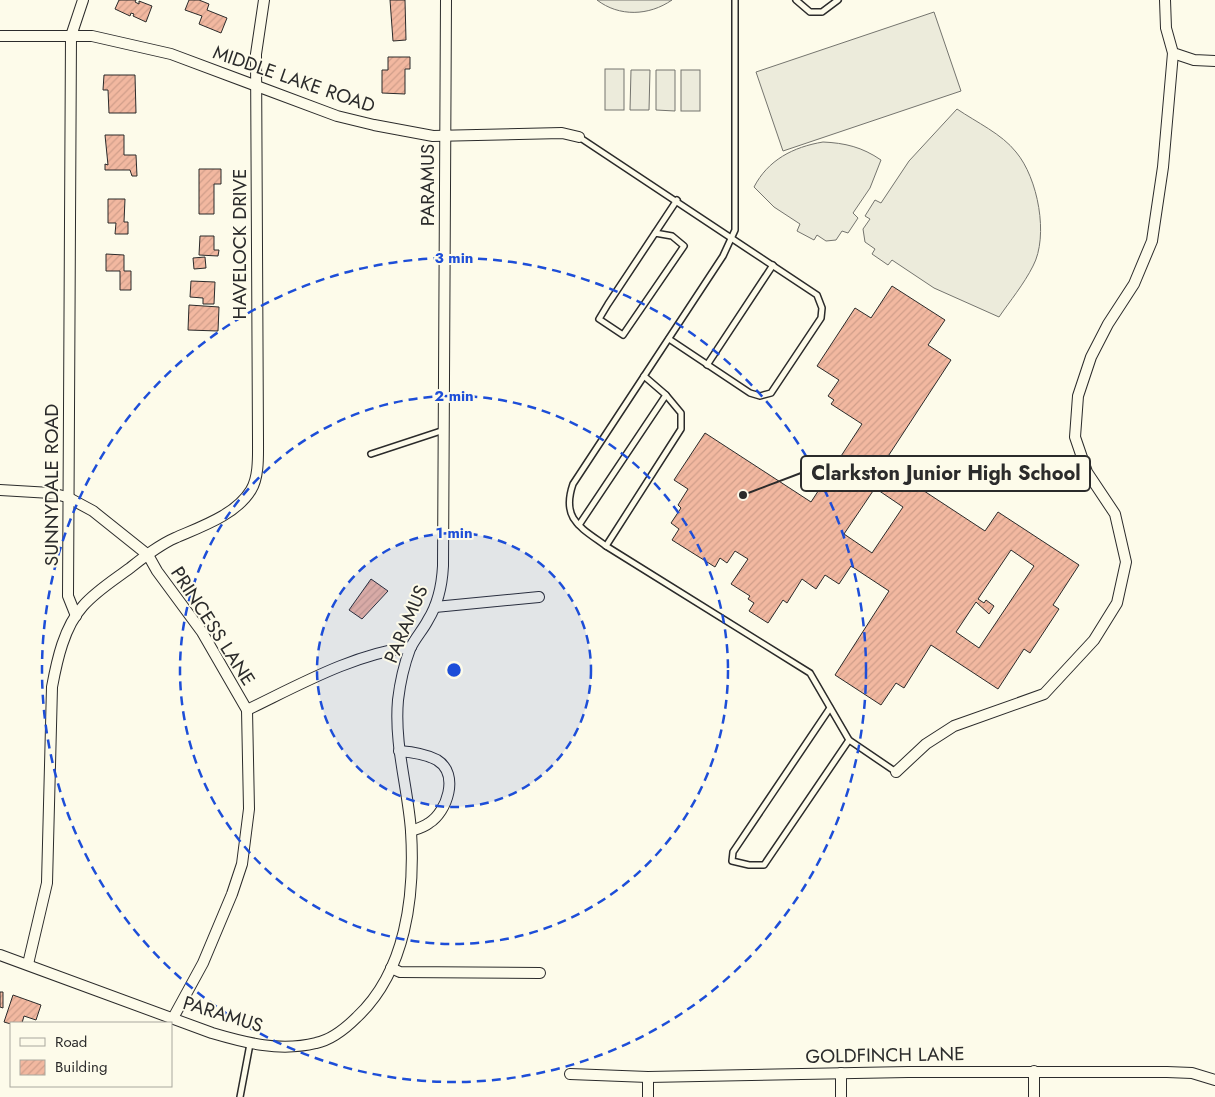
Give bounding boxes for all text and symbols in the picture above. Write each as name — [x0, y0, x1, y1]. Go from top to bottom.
street label: MIDDLE LAKE ROAD — [209, 39, 379, 119]
street label: PARAMUS — [414, 144, 441, 226]
street label: HAVELOCK DRIVE — [226, 169, 253, 319]
text: 3 min — [435, 247, 473, 269]
text: 2 min — [434, 385, 474, 407]
street label: SUNNYDALE ROAD — [38, 404, 65, 566]
callout: Clarkston Junior High School — [801, 456, 1090, 491]
text: Clarkston Junior High School — [811, 459, 1081, 488]
text: 1 min — [435, 522, 473, 544]
street label: PRINCESS LANE — [164, 561, 262, 691]
street label: PARAMUS — [377, 581, 435, 667]
centre of rings — [445, 661, 463, 679]
street label: PARAMUS — [180, 989, 266, 1039]
legend — [10, 1022, 172, 1087]
text: Road — [55, 1031, 87, 1053]
street label: GOLDFINCH LANE — [805, 1040, 965, 1070]
text: Building — [55, 1056, 107, 1078]

